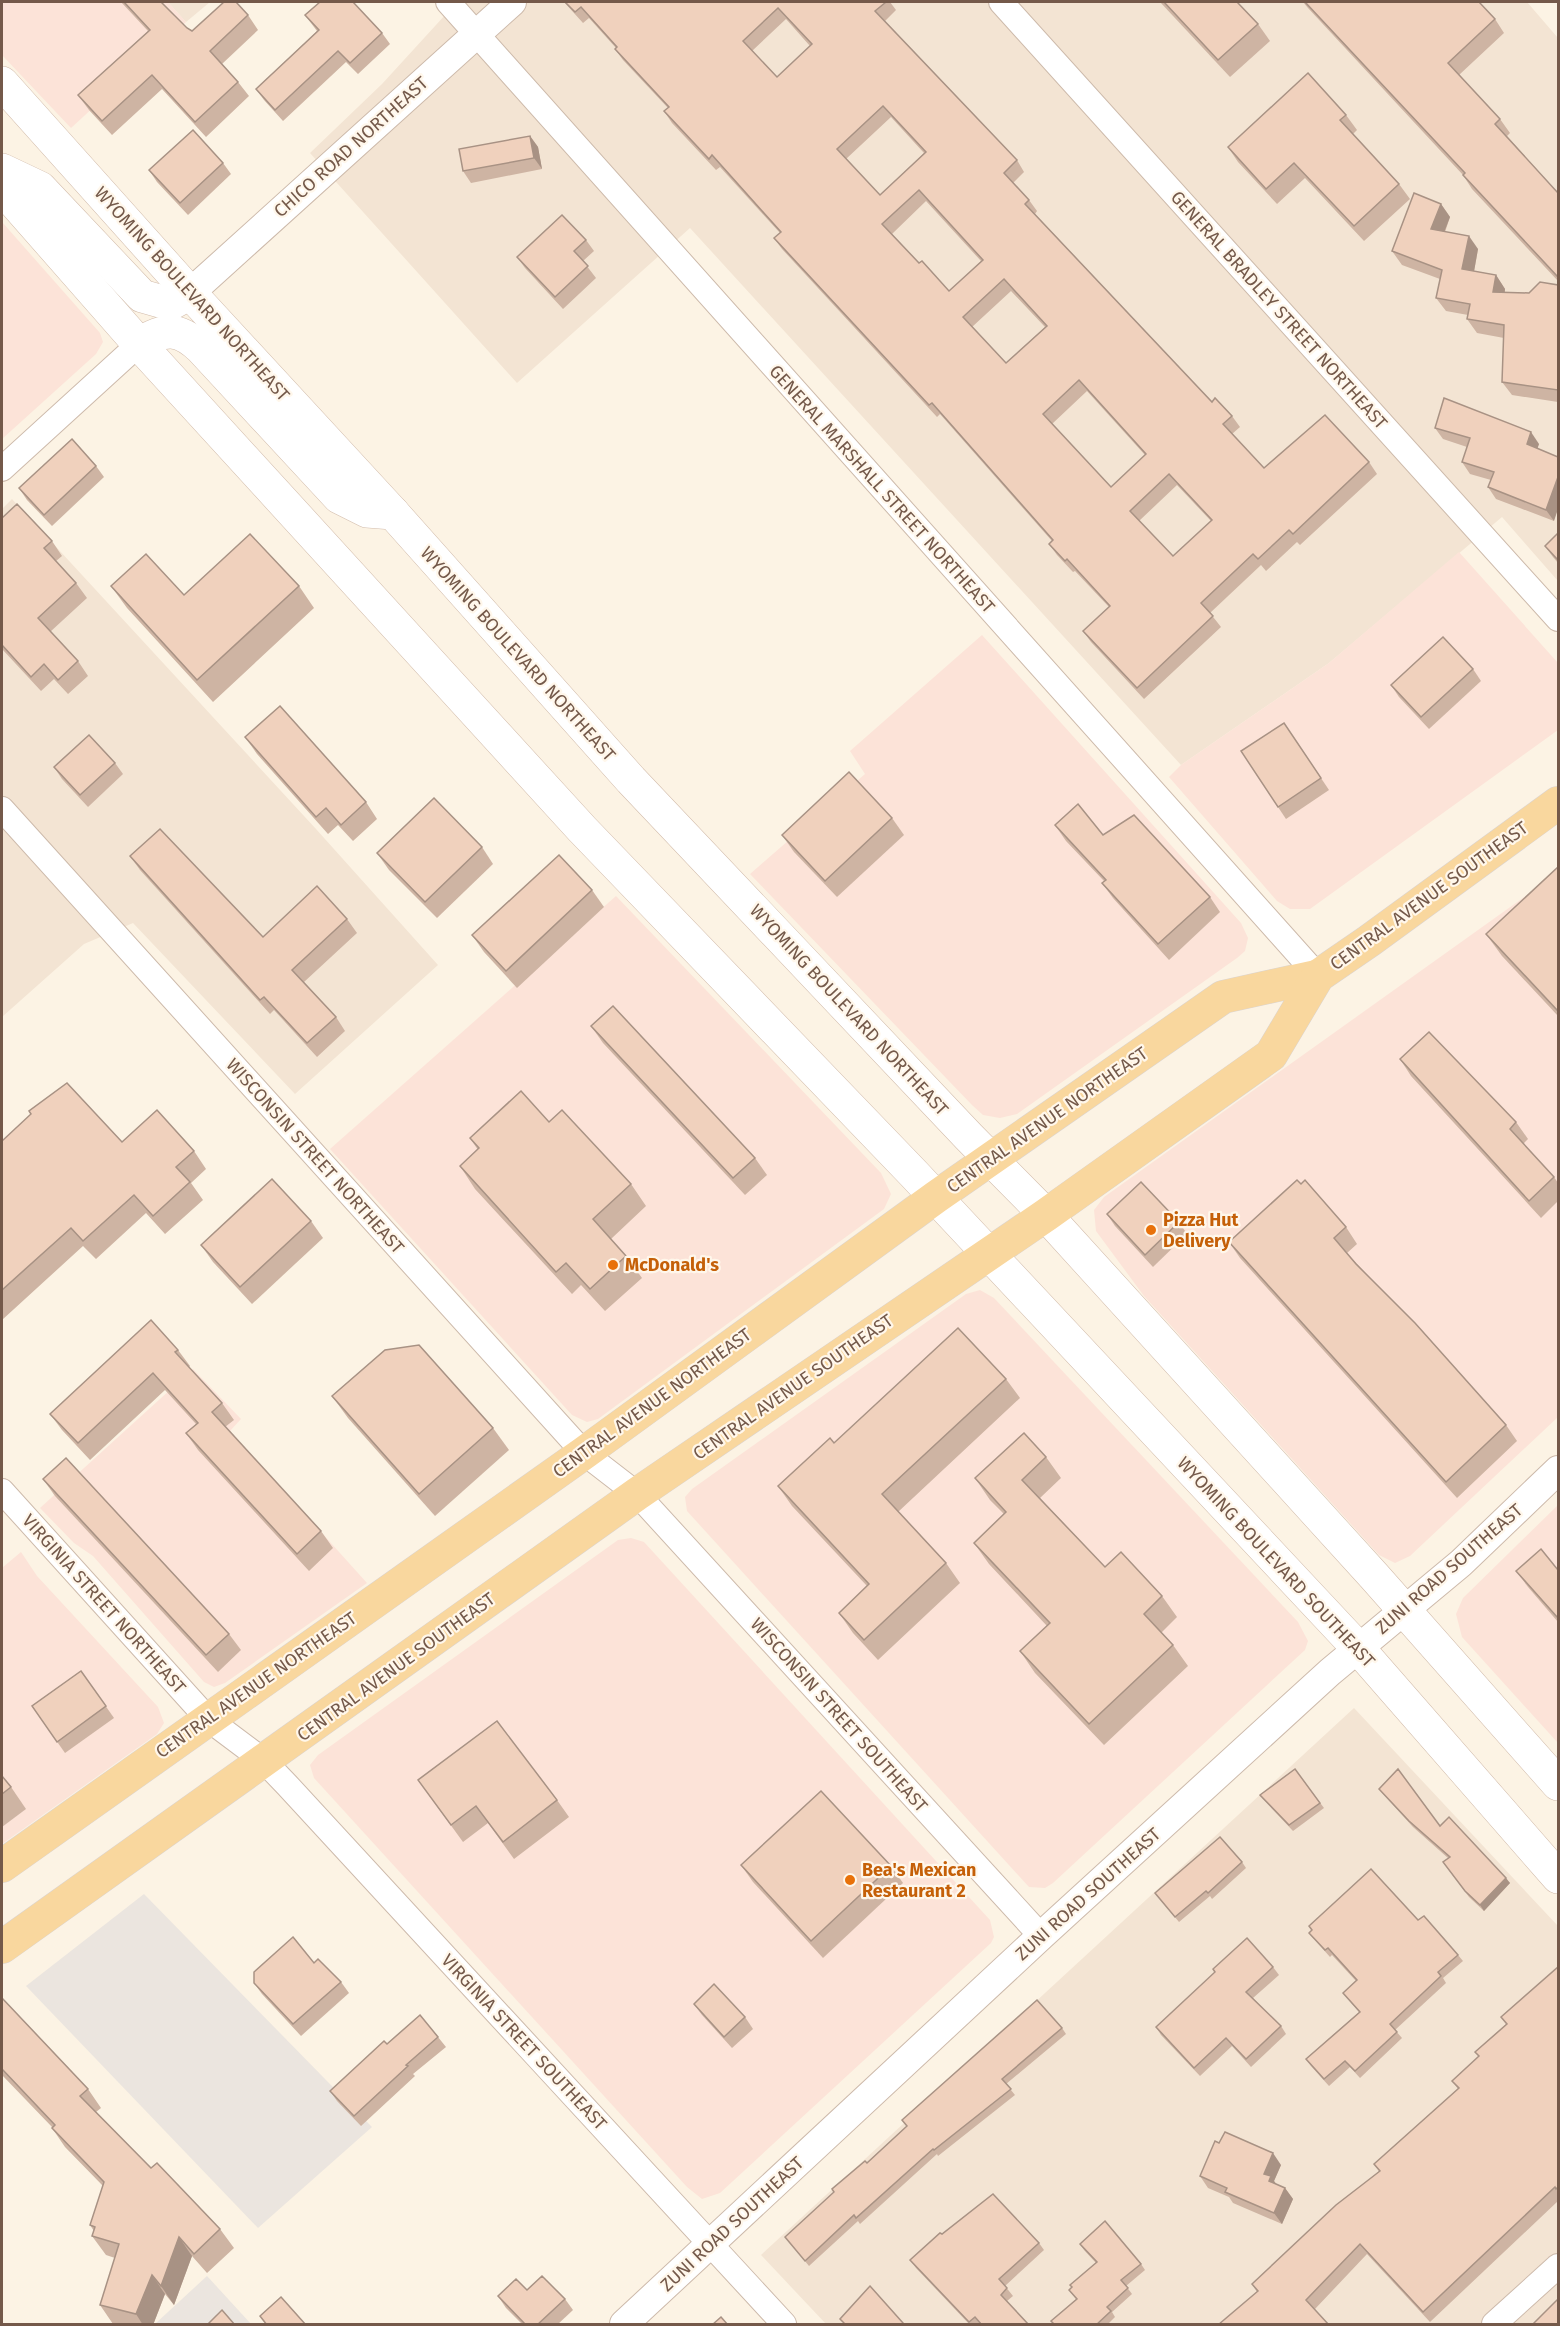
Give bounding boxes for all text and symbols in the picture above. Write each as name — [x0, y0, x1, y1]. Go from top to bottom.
street label: CHICO ROAD NORTHEAST — [269, 72, 433, 222]
street label: WYOMING BOULEVARD NORTHEAST — [90, 182, 295, 406]
street label: GENERAL BRADLEY STREET NORTHEAST — [1166, 186, 1392, 434]
street label: GENERAL MARSHALL STREET NORTHEAST — [765, 360, 1000, 618]
street label: WYOMING BOULEVARD NORTHEAST — [416, 542, 621, 766]
street label: CENTRAL AVENUE SOUTHEAST — [1326, 816, 1533, 975]
street label: WYOMING BOULEVARD NORTHEAST — [745, 900, 953, 1121]
street label: CENTRAL AVENUE NORTHEAST — [942, 1042, 1152, 1198]
street label: WISCONSIN STREET NORTHEAST — [221, 1054, 409, 1259]
place label: Pizza Hut Delivery — [1163, 1209, 1240, 1252]
marker: Pizza Hut Delivery — [1144, 1223, 1158, 1237]
place label: McDonald's — [625, 1254, 719, 1276]
marker: McDonald's — [606, 1258, 620, 1272]
street label: CENTRAL AVENUE SOUTHEAST — [689, 1309, 898, 1465]
street label: CENTRAL AVENUE NORTHEAST — [548, 1323, 756, 1482]
street label: WYOMING BOULEVARD SOUTHEAST — [1173, 1452, 1380, 1672]
street label: ZUNI ROAD SOUTHEAST — [1371, 1499, 1528, 1639]
street label: VIRGINIA STREET NORTHEAST — [18, 1510, 191, 1699]
street label: CENTRAL AVENUE SOUTHEAST — [293, 1587, 500, 1746]
street label: CENTRAL AVENUE NORTHEAST — [151, 1607, 361, 1763]
street label: WISCONSIN STREET SOUTHEAST — [746, 1613, 933, 1817]
street label: ZUNI ROAD SOUTHEAST — [1011, 1823, 1166, 1965]
place label: Bea's Mexican Restaurant 2 — [862, 1859, 976, 1902]
marker: Bea's Mexican Restaurant 2 — [843, 1873, 857, 1887]
street label: VIRGINIA STREET SOUTHEAST — [437, 1949, 612, 2135]
street label: ZUNI ROAD SOUTHEAST — [656, 2152, 809, 2296]

